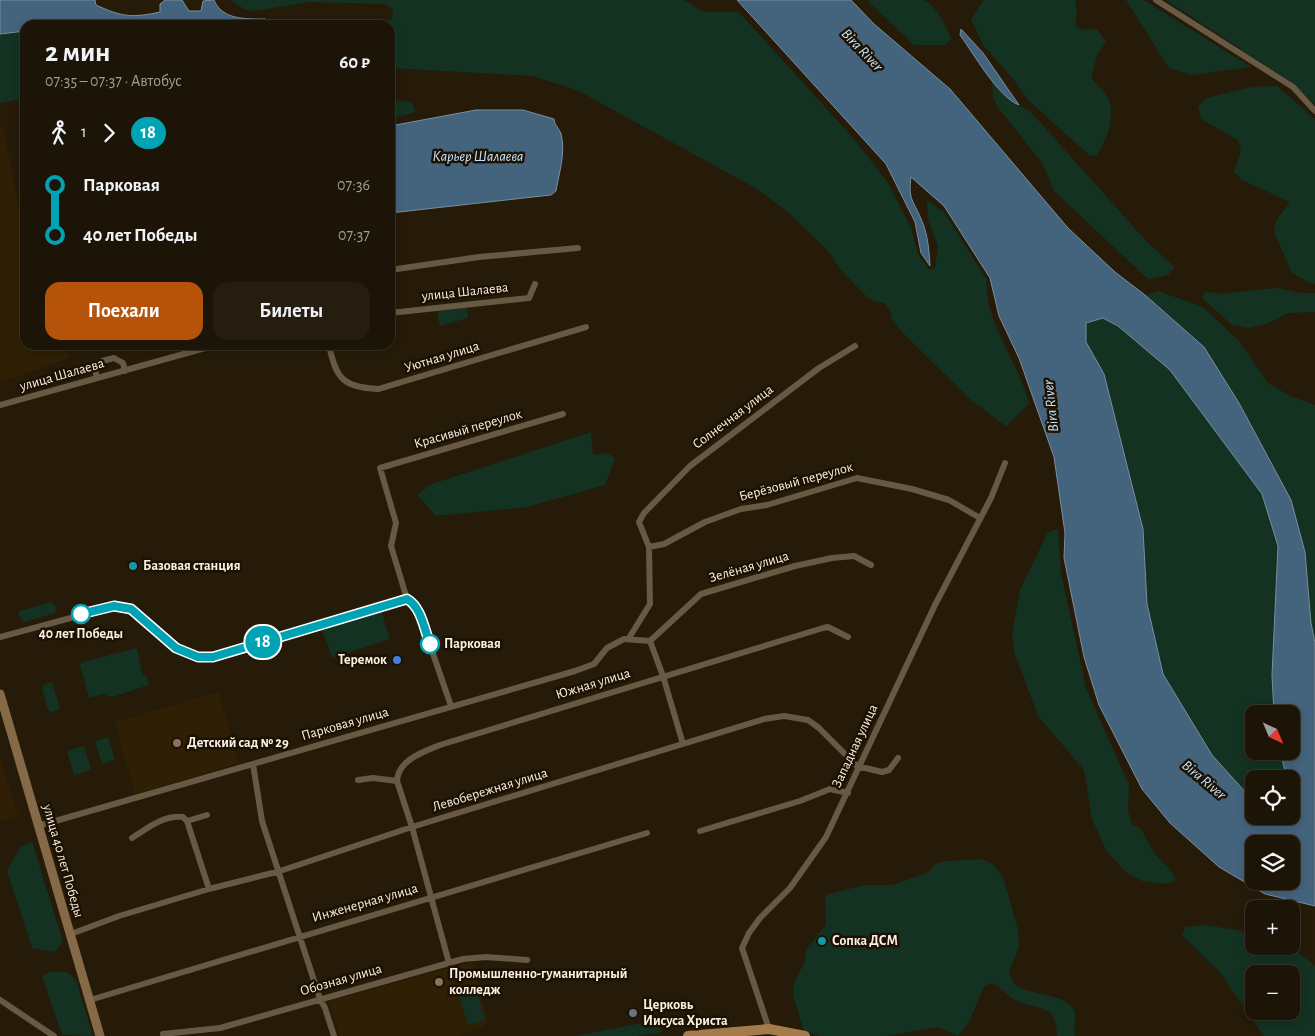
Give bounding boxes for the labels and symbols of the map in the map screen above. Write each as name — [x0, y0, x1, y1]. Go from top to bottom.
water label: Bira River — [838, 26, 886, 75]
water label: Карьер Шалаева — [432, 149, 524, 164]
street label: улица Шалаева — [420, 280, 510, 304]
street label: Уютная улица — [403, 339, 482, 375]
street label: улица Шалаева — [17, 356, 106, 394]
water label: Bira River — [1041, 378, 1061, 433]
street label: Солнечная улица — [690, 382, 776, 452]
street label: Красивый переулок — [413, 407, 524, 451]
street label: Берёзовый переулок — [738, 460, 855, 504]
street label: Зелёная улица — [707, 549, 791, 585]
place label: Базовая станция — [143, 559, 241, 573]
marker: Базовая станция — [127, 560, 139, 572]
marker: 40 лет Победы — [71, 604, 91, 624]
line badge: 18 — [240, 626, 286, 658]
place label: 40 лет Победы — [39, 627, 123, 641]
marker: Парковая — [420, 634, 440, 654]
place label: Парковая — [444, 637, 501, 651]
place label: Теремок — [338, 653, 387, 667]
marker: Теремок — [391, 654, 403, 666]
street label: Южная улица — [554, 666, 633, 702]
street label: Западная улица — [830, 702, 881, 790]
street label: Парковая улица — [300, 705, 391, 743]
north arrow — [1245, 705, 1300, 760]
place label: Детский сад № 29 — [187, 736, 289, 750]
marker: Детский сад № 29 — [171, 737, 183, 749]
water label: Bira River — [1179, 757, 1230, 803]
street label: Левобережная улица — [431, 766, 550, 814]
street label: улица 40 лет Победы — [40, 802, 86, 919]
street label: Инженерная улица — [311, 881, 420, 925]
place label: Сопка ДСМ — [832, 934, 898, 948]
marker: Сопка ДСМ — [816, 935, 828, 947]
street label: Обозная улица — [298, 961, 384, 998]
place label: Промышленно-гуманитарный колледж — [449, 967, 627, 997]
marker: Промышленно-гуманитарный колледж — [433, 976, 445, 988]
place label: Церковь Иисуса Христа — [643, 998, 728, 1028]
marker: Церковь Иисуса Христа — [627, 1007, 639, 1019]

